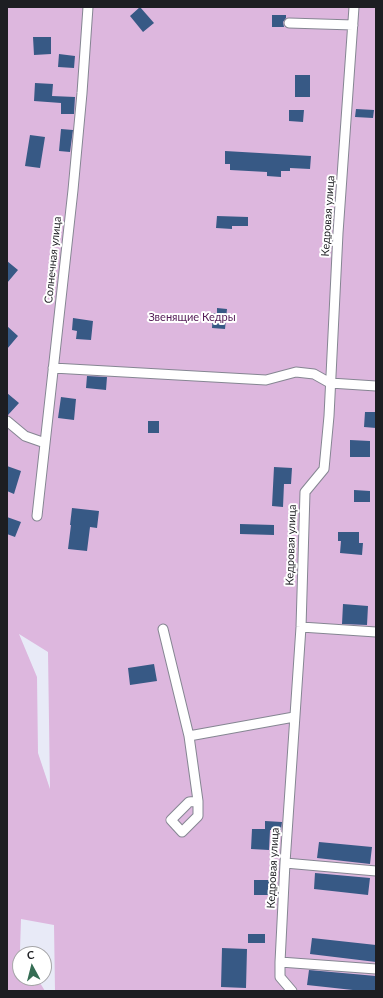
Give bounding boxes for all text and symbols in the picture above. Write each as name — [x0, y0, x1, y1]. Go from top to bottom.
street label: Кедровая улица — [319, 175, 337, 257]
street label: Солнечная улица — [42, 216, 64, 304]
park label: Звенящие Кедры — [148, 310, 236, 324]
street label: Кедровая улица — [283, 504, 299, 586]
street label: Кедровая улица — [264, 827, 282, 909]
north arrow — [12, 946, 52, 986]
text: С — [26, 948, 35, 961]

